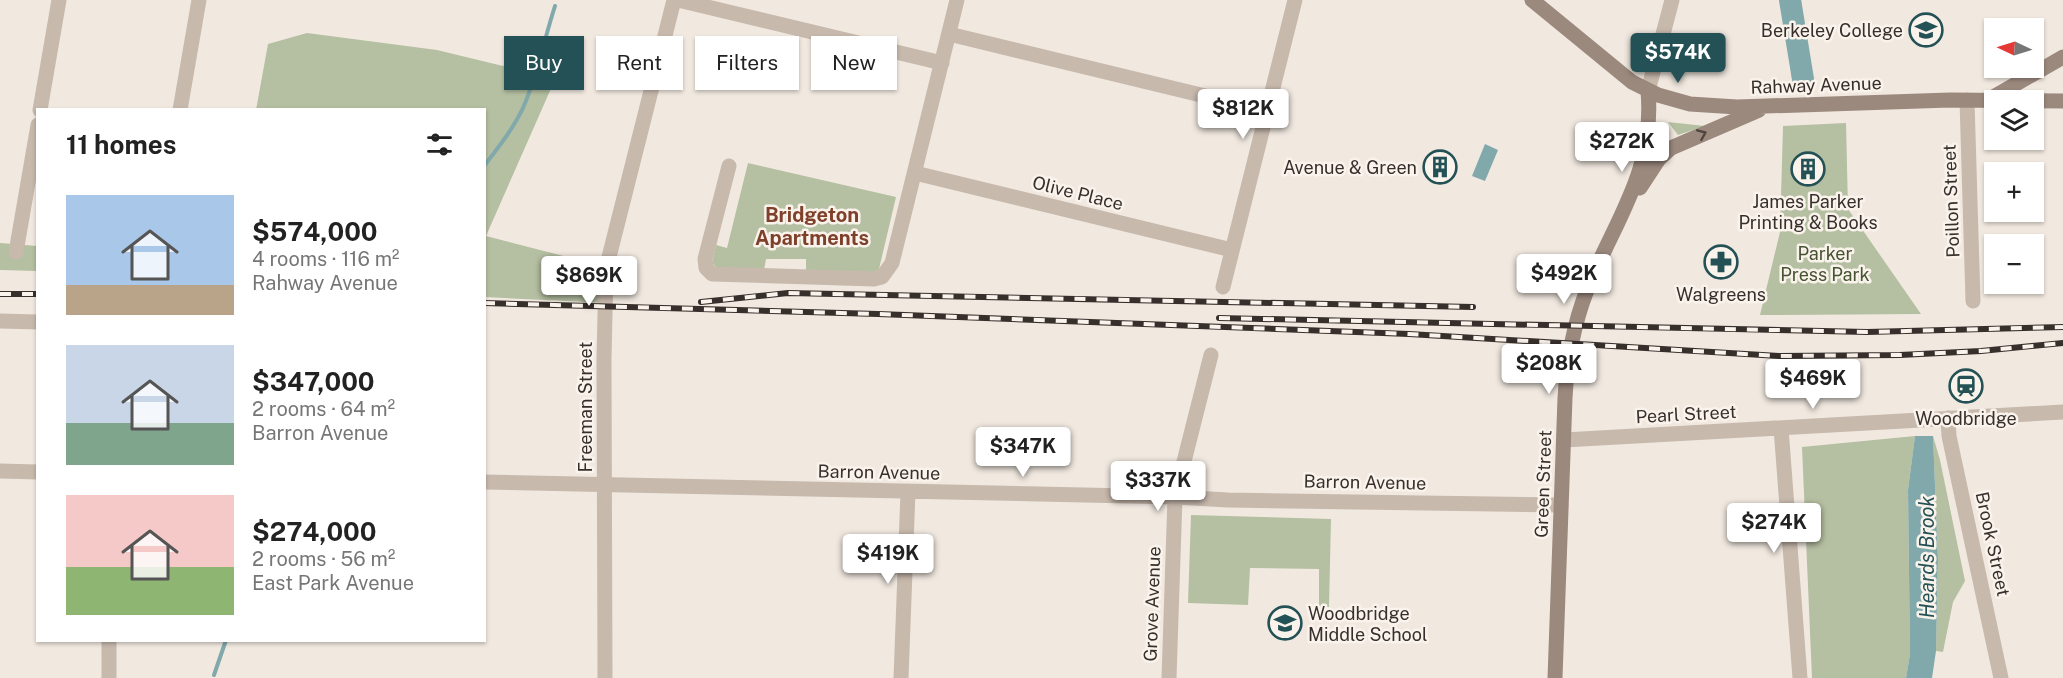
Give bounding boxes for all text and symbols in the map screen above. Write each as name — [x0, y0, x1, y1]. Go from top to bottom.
school or university icon: Berkeley College — [1908, 12, 1944, 48]
north arrow — [1984, 18, 2044, 78]
map controls — [1984, 18, 2044, 294]
place label: Berkeley College — [1761, 20, 1903, 41]
pin: $574K — [1636, 33, 1720, 84]
chip: Buy — [504, 36, 584, 90]
chip: Rent — [596, 36, 683, 90]
chip: Filters — [695, 36, 799, 90]
chip: New — [811, 36, 897, 90]
text: $574K — [1645, 40, 1711, 64]
street label: Rahway Avenue — [1750, 72, 1882, 98]
pin: $812K — [1201, 89, 1285, 140]
button: layers — [1984, 90, 2044, 150]
text: $812K — [1212, 96, 1274, 120]
pin: $272K — [1580, 122, 1664, 173]
icon: filters — [423, 128, 456, 161]
text: 11 homes — [66, 129, 176, 160]
text: $272K — [1589, 129, 1655, 153]
one-way arrow — [1696, 129, 1707, 141]
street label: Poillon Street — [1939, 144, 1963, 258]
building icon: Avenue & Green — [1422, 149, 1458, 185]
building icon: James Parker Printing & Books — [1790, 151, 1826, 187]
place label: Avenue & Green — [1283, 157, 1417, 178]
button: + — [1984, 162, 2044, 222]
street label: Olive Place — [1030, 172, 1126, 214]
place label: James Parker Printing & Books — [1738, 191, 1878, 233]
district label: Bridgeton Apartments — [755, 203, 869, 250]
text: $574,000 — [252, 216, 378, 247]
icon: home — [114, 219, 186, 291]
button: − — [1984, 234, 2044, 294]
park label: Parker Press Park — [1780, 243, 1870, 285]
pharmacy icon: Walgreens — [1703, 244, 1739, 280]
text: 4 rooms · 116 m² — [252, 247, 399, 271]
pin: $492K — [1522, 254, 1606, 305]
pin: $869K — [547, 256, 631, 307]
text: $492K — [1531, 261, 1597, 285]
text: $869K — [555, 263, 623, 287]
text: Rahway Avenue — [252, 271, 398, 295]
place label: Walgreens — [1676, 284, 1766, 305]
street label: Freeman Street — [575, 342, 596, 472]
pin: $208K — [1507, 344, 1591, 395]
text: $208K — [1516, 351, 1582, 375]
pin: $469K — [1771, 359, 1855, 410]
text: $347,000 — [252, 366, 375, 397]
text: $469K — [1779, 366, 1847, 390]
station icon: Woodbridge — [1948, 368, 1984, 404]
icon: home — [114, 369, 186, 441]
text: 2 rooms · 64 m² — [252, 397, 395, 421]
street label: Pearl Street — [1635, 401, 1737, 427]
place label: Woodbridge — [1915, 408, 2017, 429]
text: Barron Avenue — [252, 421, 388, 445]
pin: $347K — [981, 427, 1065, 478]
street label: Green Street — [1531, 430, 1555, 538]
text: $347K — [990, 434, 1056, 458]
street label: Barron Avenue — [817, 460, 941, 484]
pin: $337K — [1116, 461, 1200, 512]
text: $337K — [1125, 468, 1191, 492]
street label: Barron Avenue — [1303, 470, 1427, 494]
street label: Brook Street — [1972, 490, 2014, 598]
water label: Heards Brook — [1915, 496, 1939, 618]
pin: $274K — [1732, 503, 1816, 554]
text: $274K — [1741, 510, 1807, 534]
text: $274,000 — [252, 516, 377, 547]
icon: home — [114, 519, 186, 591]
pin: $419K — [846, 534, 930, 585]
text: $419K — [857, 541, 919, 565]
street label: Grove Avenue — [1139, 546, 1165, 662]
text: 2 rooms · 56 m² — [252, 547, 395, 571]
text: East Park Avenue — [252, 571, 414, 595]
place label: Woodbridge Middle School — [1308, 603, 1427, 645]
school or university icon: Woodbridge Middle School — [1267, 605, 1303, 641]

